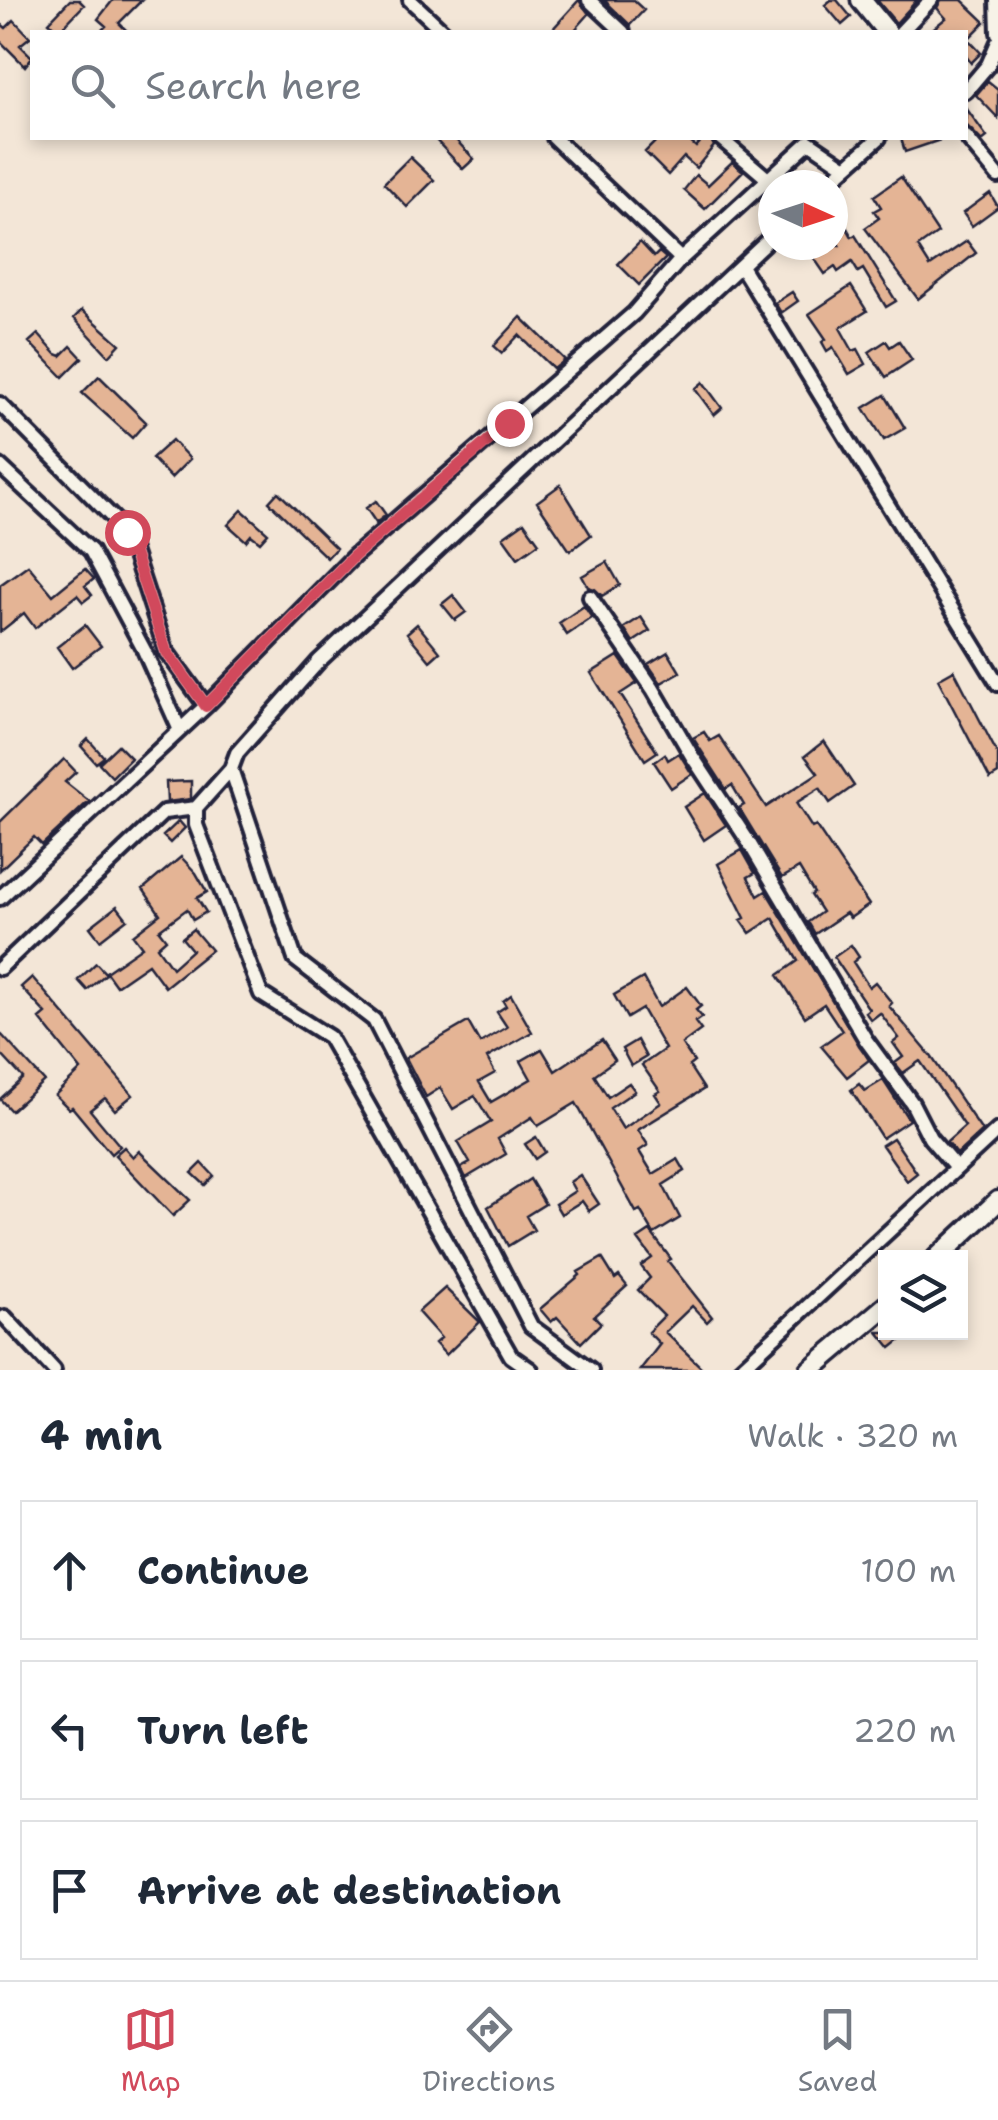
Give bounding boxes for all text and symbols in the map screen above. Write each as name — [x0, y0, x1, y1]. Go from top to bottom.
search box — [30, 30, 968, 140]
icon: search — [65, 58, 120, 113]
text: Search here — [145, 60, 362, 111]
north arrow — [758, 170, 848, 260]
route end — [487, 401, 533, 447]
route start — [105, 510, 151, 556]
map controls — [878, 1250, 968, 1340]
button: layers — [878, 1250, 968, 1340]
text: 4 min — [40, 1407, 162, 1463]
text: Walk · 320 m — [747, 1414, 958, 1457]
icon: ahead — [42, 1543, 97, 1598]
text: Continue — [137, 1545, 309, 1596]
text: 100 m — [860, 1549, 956, 1592]
icon: left — [42, 1703, 97, 1758]
text: Turn left — [137, 1705, 309, 1756]
text: 220 m — [853, 1709, 956, 1752]
icon: arrive — [42, 1863, 97, 1918]
text: Arrive at destination — [137, 1865, 561, 1916]
tab: Map — [121, 2002, 181, 2100]
tab: Directions — [422, 2002, 556, 2100]
tab: Saved — [798, 2002, 877, 2100]

